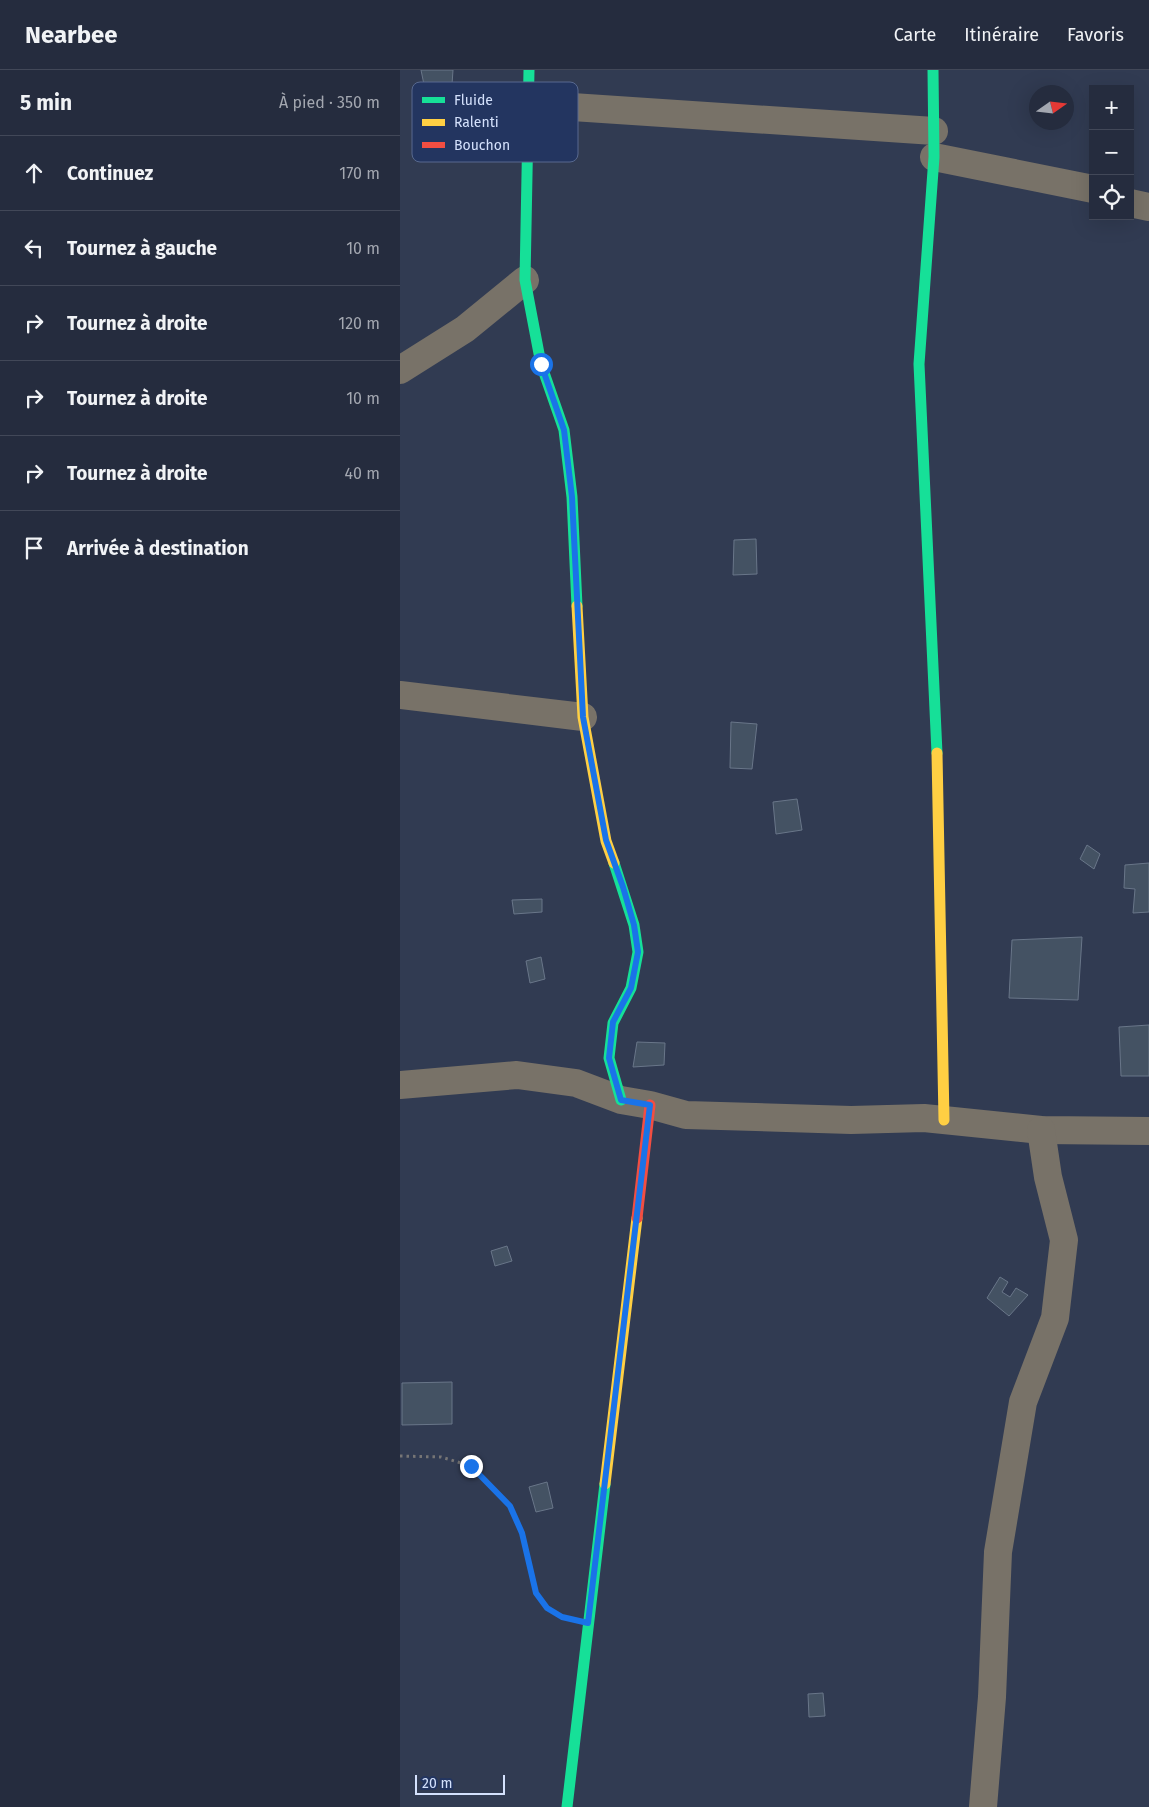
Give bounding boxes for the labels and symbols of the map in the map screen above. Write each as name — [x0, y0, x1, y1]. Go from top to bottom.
legend — [412, 82, 578, 162]
north arrow — [1029, 85, 1074, 130]
text: Fluide — [454, 92, 493, 109]
text: Ralenti — [454, 114, 499, 131]
text: Bouchon — [454, 137, 510, 154]
route start — [530, 353, 553, 376]
route end — [460, 1455, 483, 1478]
scale bar — [415, 1772, 505, 1795]

